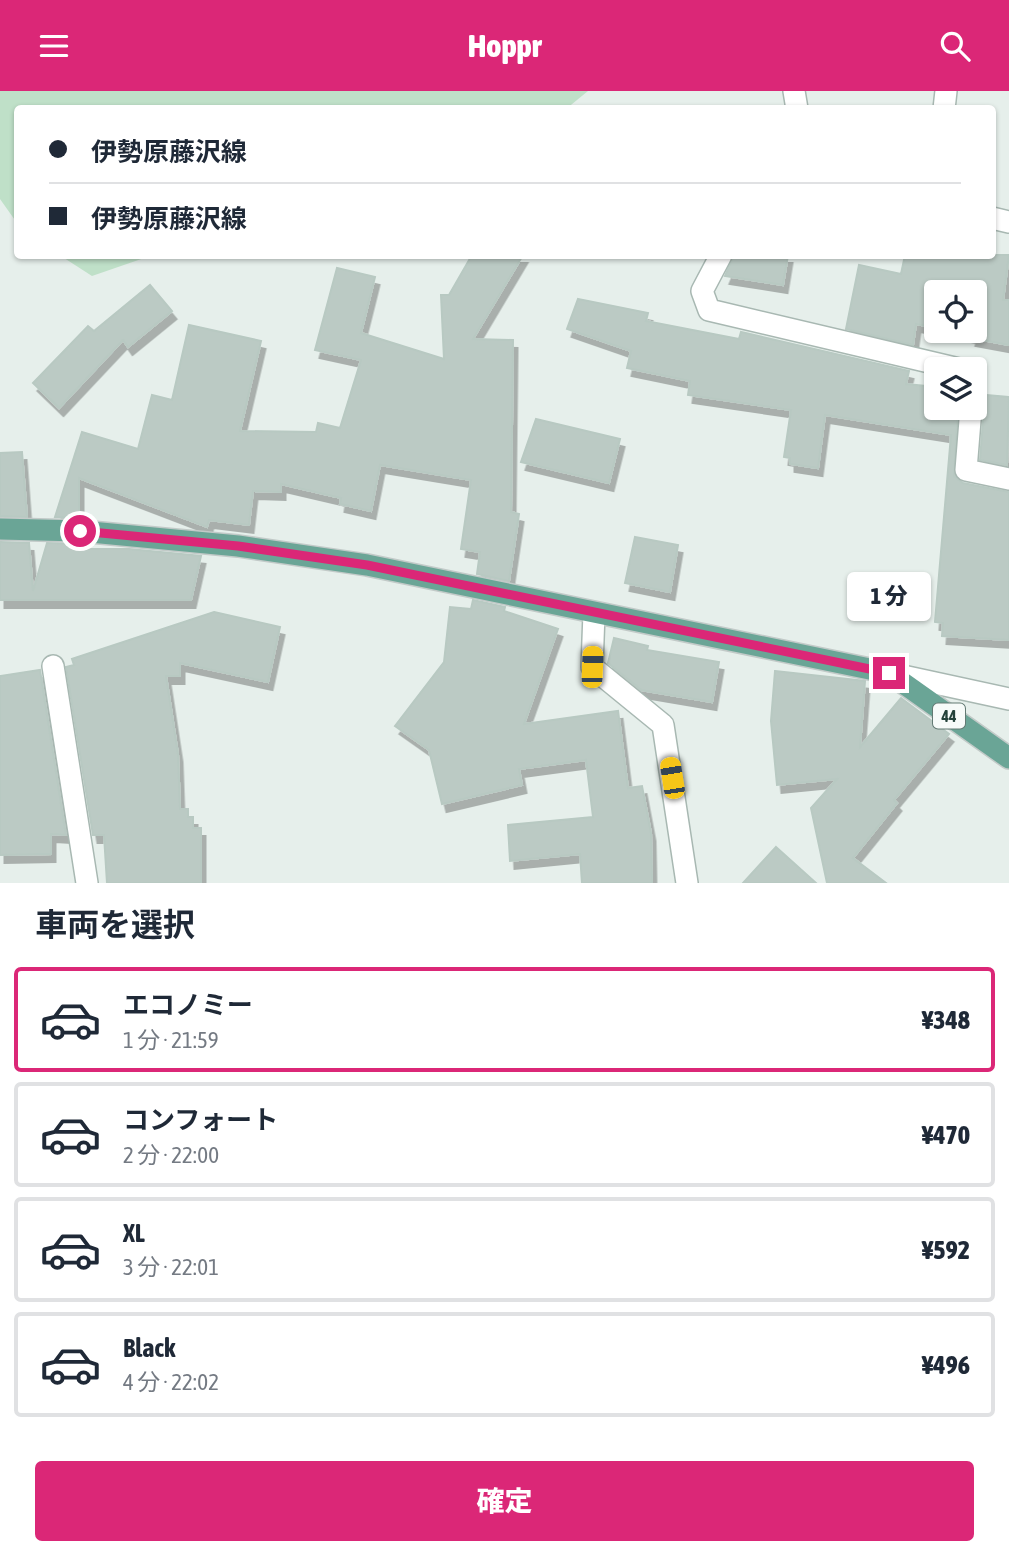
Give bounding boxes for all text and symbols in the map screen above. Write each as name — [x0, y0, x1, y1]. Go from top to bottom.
icon: menu — [35, 27, 73, 65]
text: Hoppr — [468, 27, 541, 64]
icon: search — [936, 27, 974, 65]
text: 伊勢原藤沢線 — [91, 137, 247, 167]
text: 伊勢原藤沢線 — [91, 204, 247, 234]
map controls — [924, 280, 987, 420]
button: locate — [924, 280, 987, 343]
button: layers — [924, 357, 987, 420]
route start — [64, 515, 96, 547]
callout: 1 分 — [847, 571, 931, 621]
text: 1 分 — [871, 583, 907, 609]
car — [581, 646, 604, 688]
route end — [873, 657, 905, 689]
road number: 44 — [933, 703, 965, 729]
car — [659, 756, 686, 800]
text: 車両を選択 — [35, 906, 195, 943]
icon: car — [39, 988, 102, 1051]
text: エコノミー — [123, 990, 253, 1020]
text: ¥348 — [922, 1005, 970, 1035]
text: 1 分 · 21:59 — [123, 1027, 219, 1053]
icon: car — [39, 1103, 102, 1166]
text: コンフォート — [123, 1105, 278, 1135]
text: ¥470 — [922, 1120, 970, 1150]
text: 2 分 · 22:00 — [123, 1142, 219, 1168]
icon: car — [39, 1218, 102, 1281]
text: XL — [123, 1218, 145, 1248]
text: ¥592 — [922, 1235, 970, 1265]
text: 3 分 · 22:01 — [123, 1254, 219, 1280]
icon: car — [39, 1333, 102, 1396]
text: Black — [123, 1333, 175, 1363]
text: ¥496 — [922, 1350, 970, 1380]
text: 4 分 · 22:02 — [123, 1369, 219, 1395]
button: 確定 — [35, 1461, 974, 1541]

